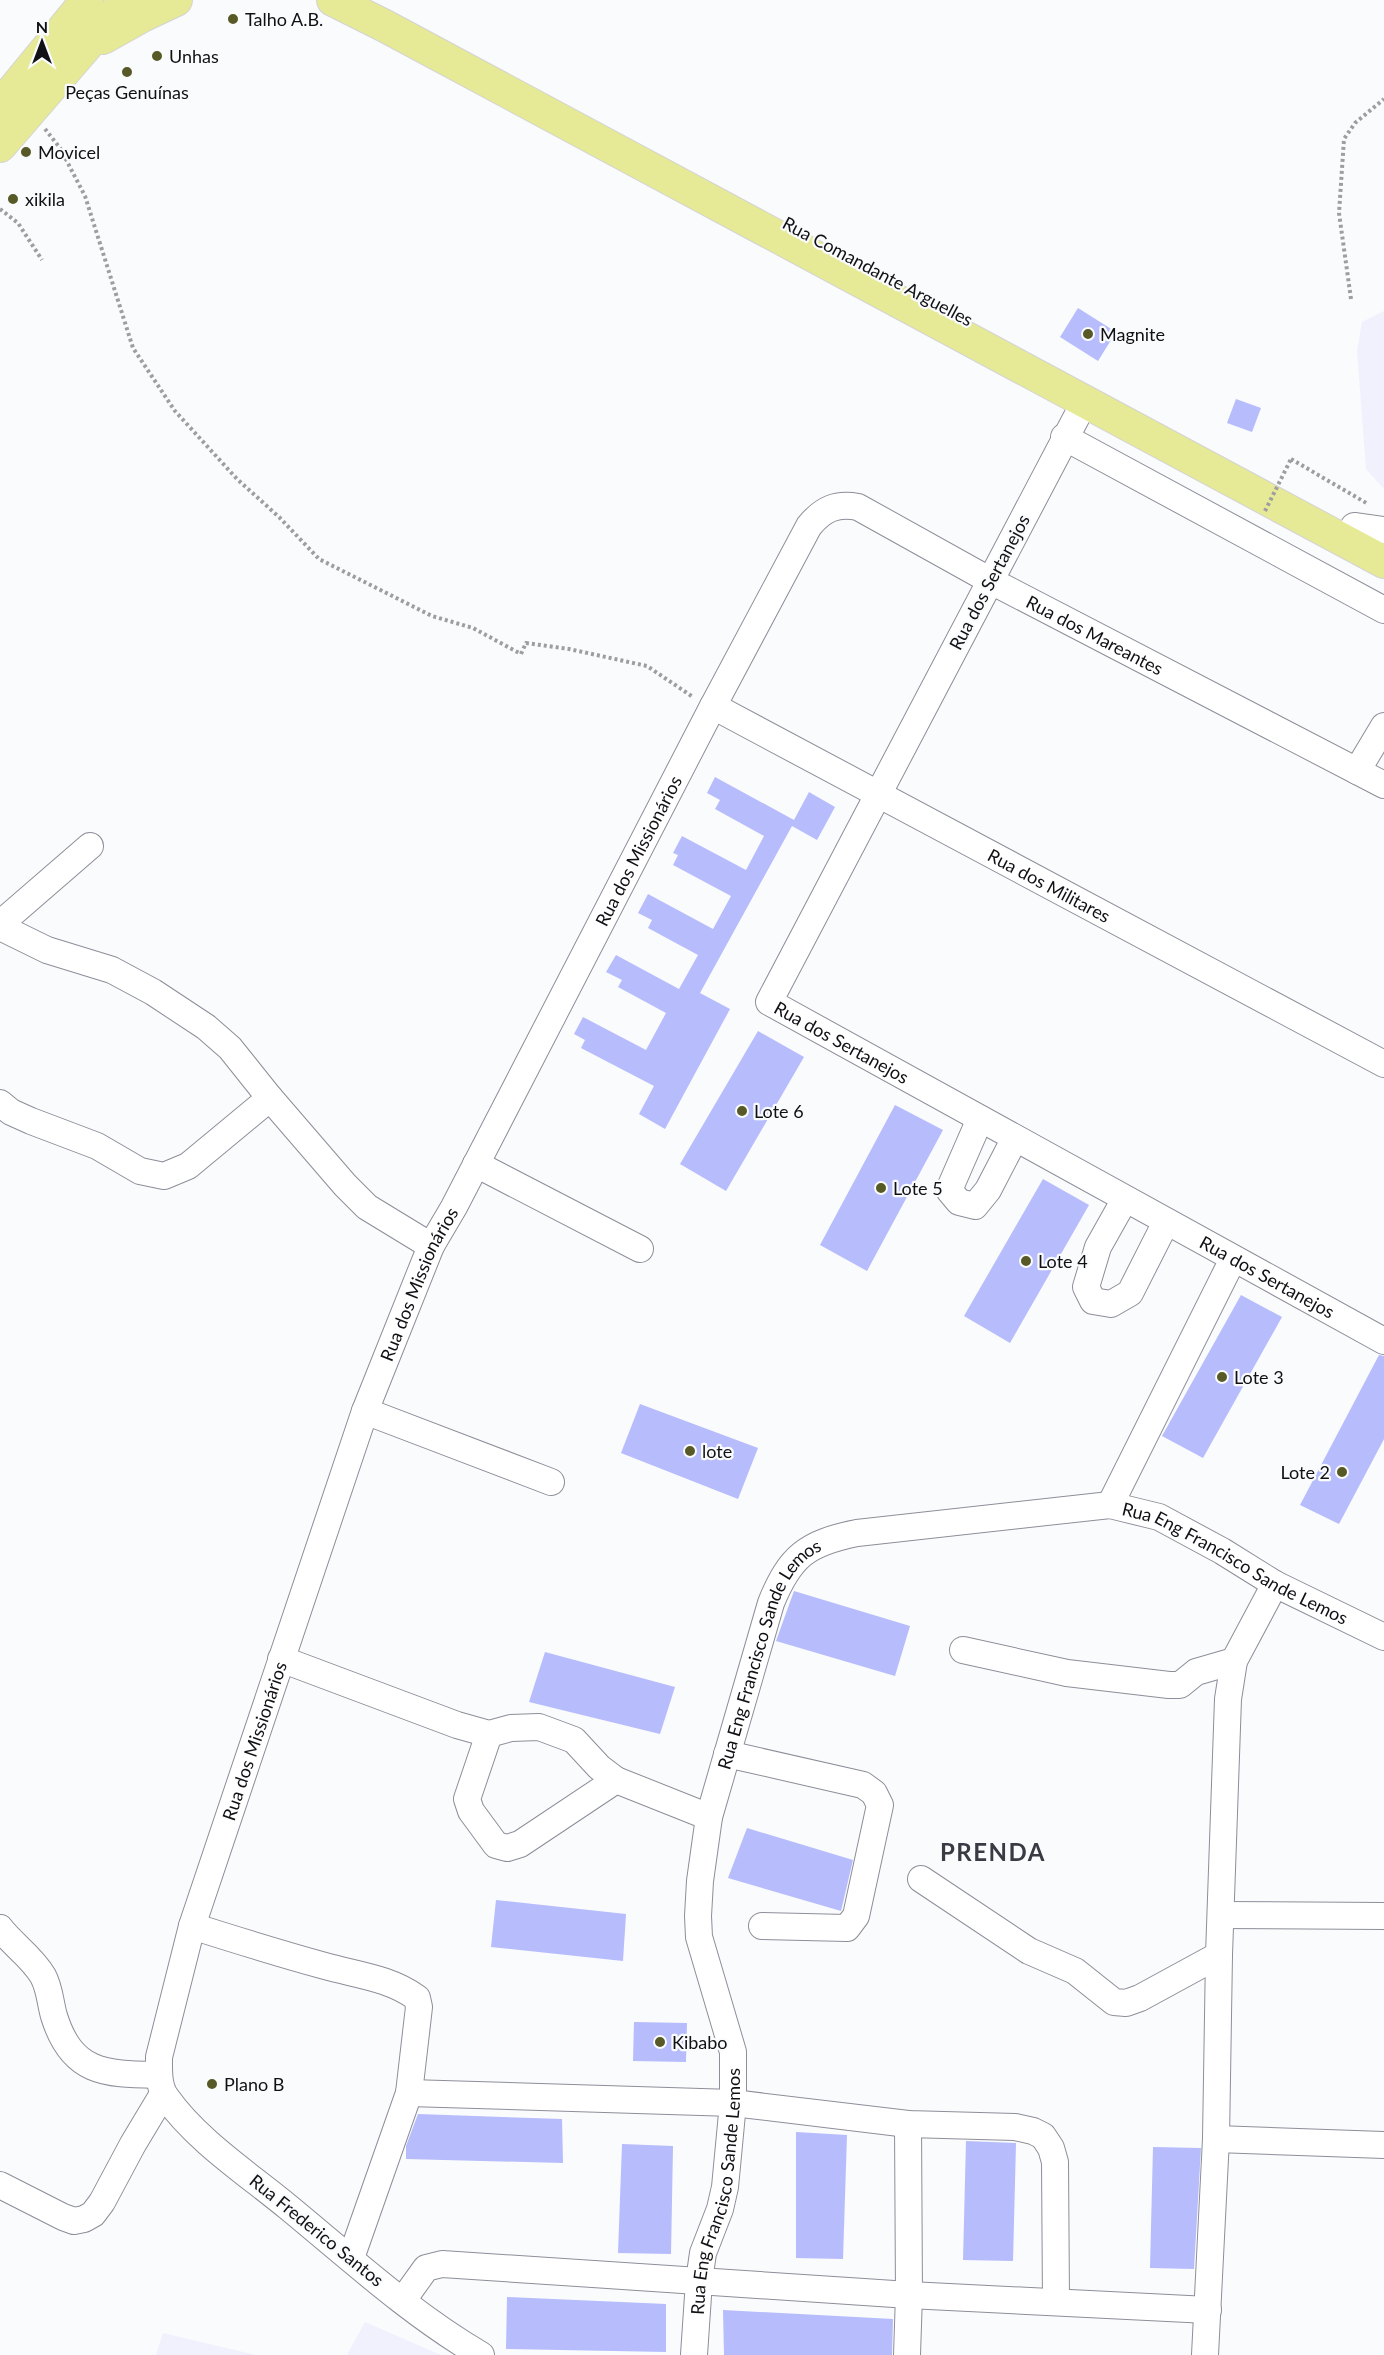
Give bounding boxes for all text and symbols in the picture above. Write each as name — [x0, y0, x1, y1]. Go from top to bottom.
place label: Talho A.B. — [245, 8, 323, 30]
north arrow — [12, 12, 72, 72]
marker: Talho A.B. — [226, 12, 240, 26]
text: N — [36, 17, 48, 36]
place label: Unhas — [169, 45, 219, 67]
marker: Unhas — [150, 49, 164, 63]
marker: Peças Genuínas — [120, 65, 134, 79]
place label: Peças Genuínas — [65, 81, 189, 103]
place label: Movicel — [38, 141, 100, 163]
marker: Movicel — [19, 145, 33, 159]
place label: xikila — [25, 188, 65, 210]
marker: xikila — [6, 192, 20, 206]
street label: Rua Comandante Arguelles — [779, 211, 977, 331]
place label: Magnite — [1100, 323, 1165, 345]
marker: Magnite — [1081, 327, 1095, 341]
street label: Rua dos Sertanejos — [944, 510, 1034, 653]
street label: Rua dos Mareantes — [1023, 590, 1167, 680]
street label: Rua dos Missionários — [590, 772, 686, 930]
street label: Rua dos Militares — [984, 844, 1114, 927]
street label: Rua dos Sertanejos — [771, 996, 913, 1088]
place label: Lote 6 — [754, 1100, 804, 1122]
marker: Lote 6 — [735, 1104, 749, 1118]
place label: Lote 5 — [893, 1177, 943, 1199]
marker: Lote 5 — [874, 1181, 888, 1195]
street label: Rua dos Missionários — [375, 1203, 463, 1364]
street label: Rua dos Sertanejos — [1196, 1231, 1339, 1323]
place label: Lote 4 — [1038, 1250, 1088, 1272]
marker: Lote 4 — [1019, 1254, 1033, 1268]
place label: Lote 3 — [1234, 1366, 1284, 1388]
marker: Lote 3 — [1215, 1370, 1229, 1384]
place label: lote — [702, 1440, 732, 1462]
marker: lote — [683, 1444, 697, 1458]
place label: Lote 2 — [1280, 1461, 1330, 1483]
marker: Lote 2 — [1335, 1465, 1349, 1479]
street label: Rua Eng Francisco Sande Lemos — [1120, 1497, 1352, 1629]
street label: Rua Eng Francisco Sande Lemos — [712, 1534, 824, 1772]
street label: Rua dos Missionários — [217, 1658, 291, 1823]
district label: PRENDA — [940, 1837, 1046, 1866]
place label: Kibabo — [672, 2031, 728, 2053]
marker: Kibabo — [653, 2035, 667, 2049]
street label: Rua Eng Francisco Sande Lemos — [686, 2068, 744, 2316]
place label: Plano B — [224, 2073, 284, 2095]
marker: Plano B — [205, 2077, 219, 2091]
street label: Rua Frederico Santos — [245, 2169, 389, 2291]

